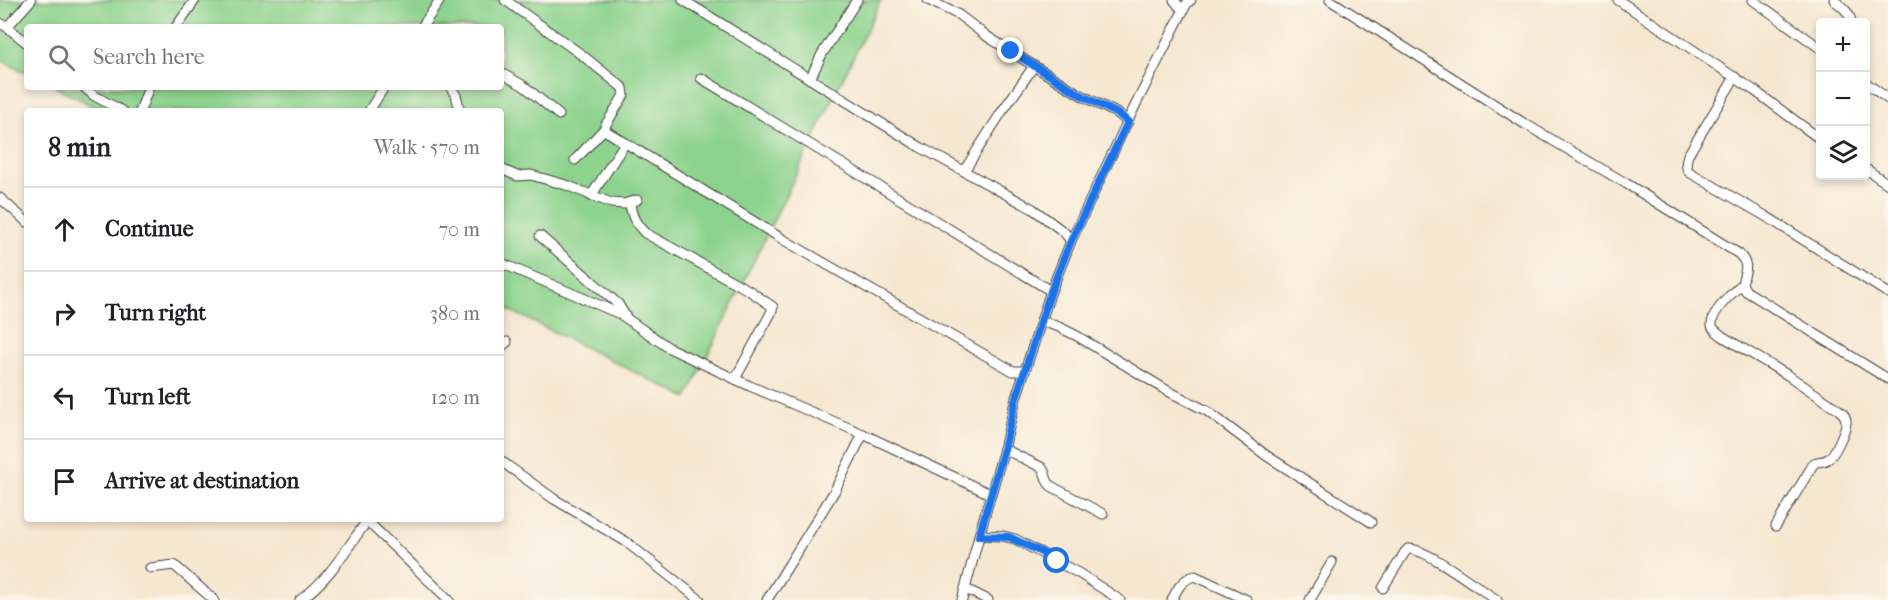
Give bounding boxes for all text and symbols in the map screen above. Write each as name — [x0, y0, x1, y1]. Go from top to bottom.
map controls — [1816, 18, 1870, 180]
button: + — [1816, 18, 1870, 72]
search box — [24, 24, 504, 90]
route end — [997, 37, 1023, 63]
icon: search — [45, 41, 78, 74]
text: Search here — [93, 44, 205, 70]
button: − — [1816, 72, 1870, 126]
button: layers — [1816, 126, 1870, 180]
text: 8 min — [48, 132, 111, 163]
text: Walk · 570 m — [374, 136, 480, 159]
icon: ahead — [48, 213, 81, 246]
text: Continue — [105, 216, 194, 242]
text: 70 m — [438, 218, 480, 241]
icon: right — [48, 297, 81, 330]
text: Turn right — [105, 300, 206, 326]
text: 380 m — [430, 302, 480, 325]
icon: left — [48, 381, 81, 414]
text: Turn left — [105, 384, 191, 410]
text: 120 m — [431, 386, 480, 409]
icon: arrive — [48, 465, 81, 498]
text: Arrive at destination — [105, 468, 299, 494]
route start — [1043, 547, 1069, 573]

